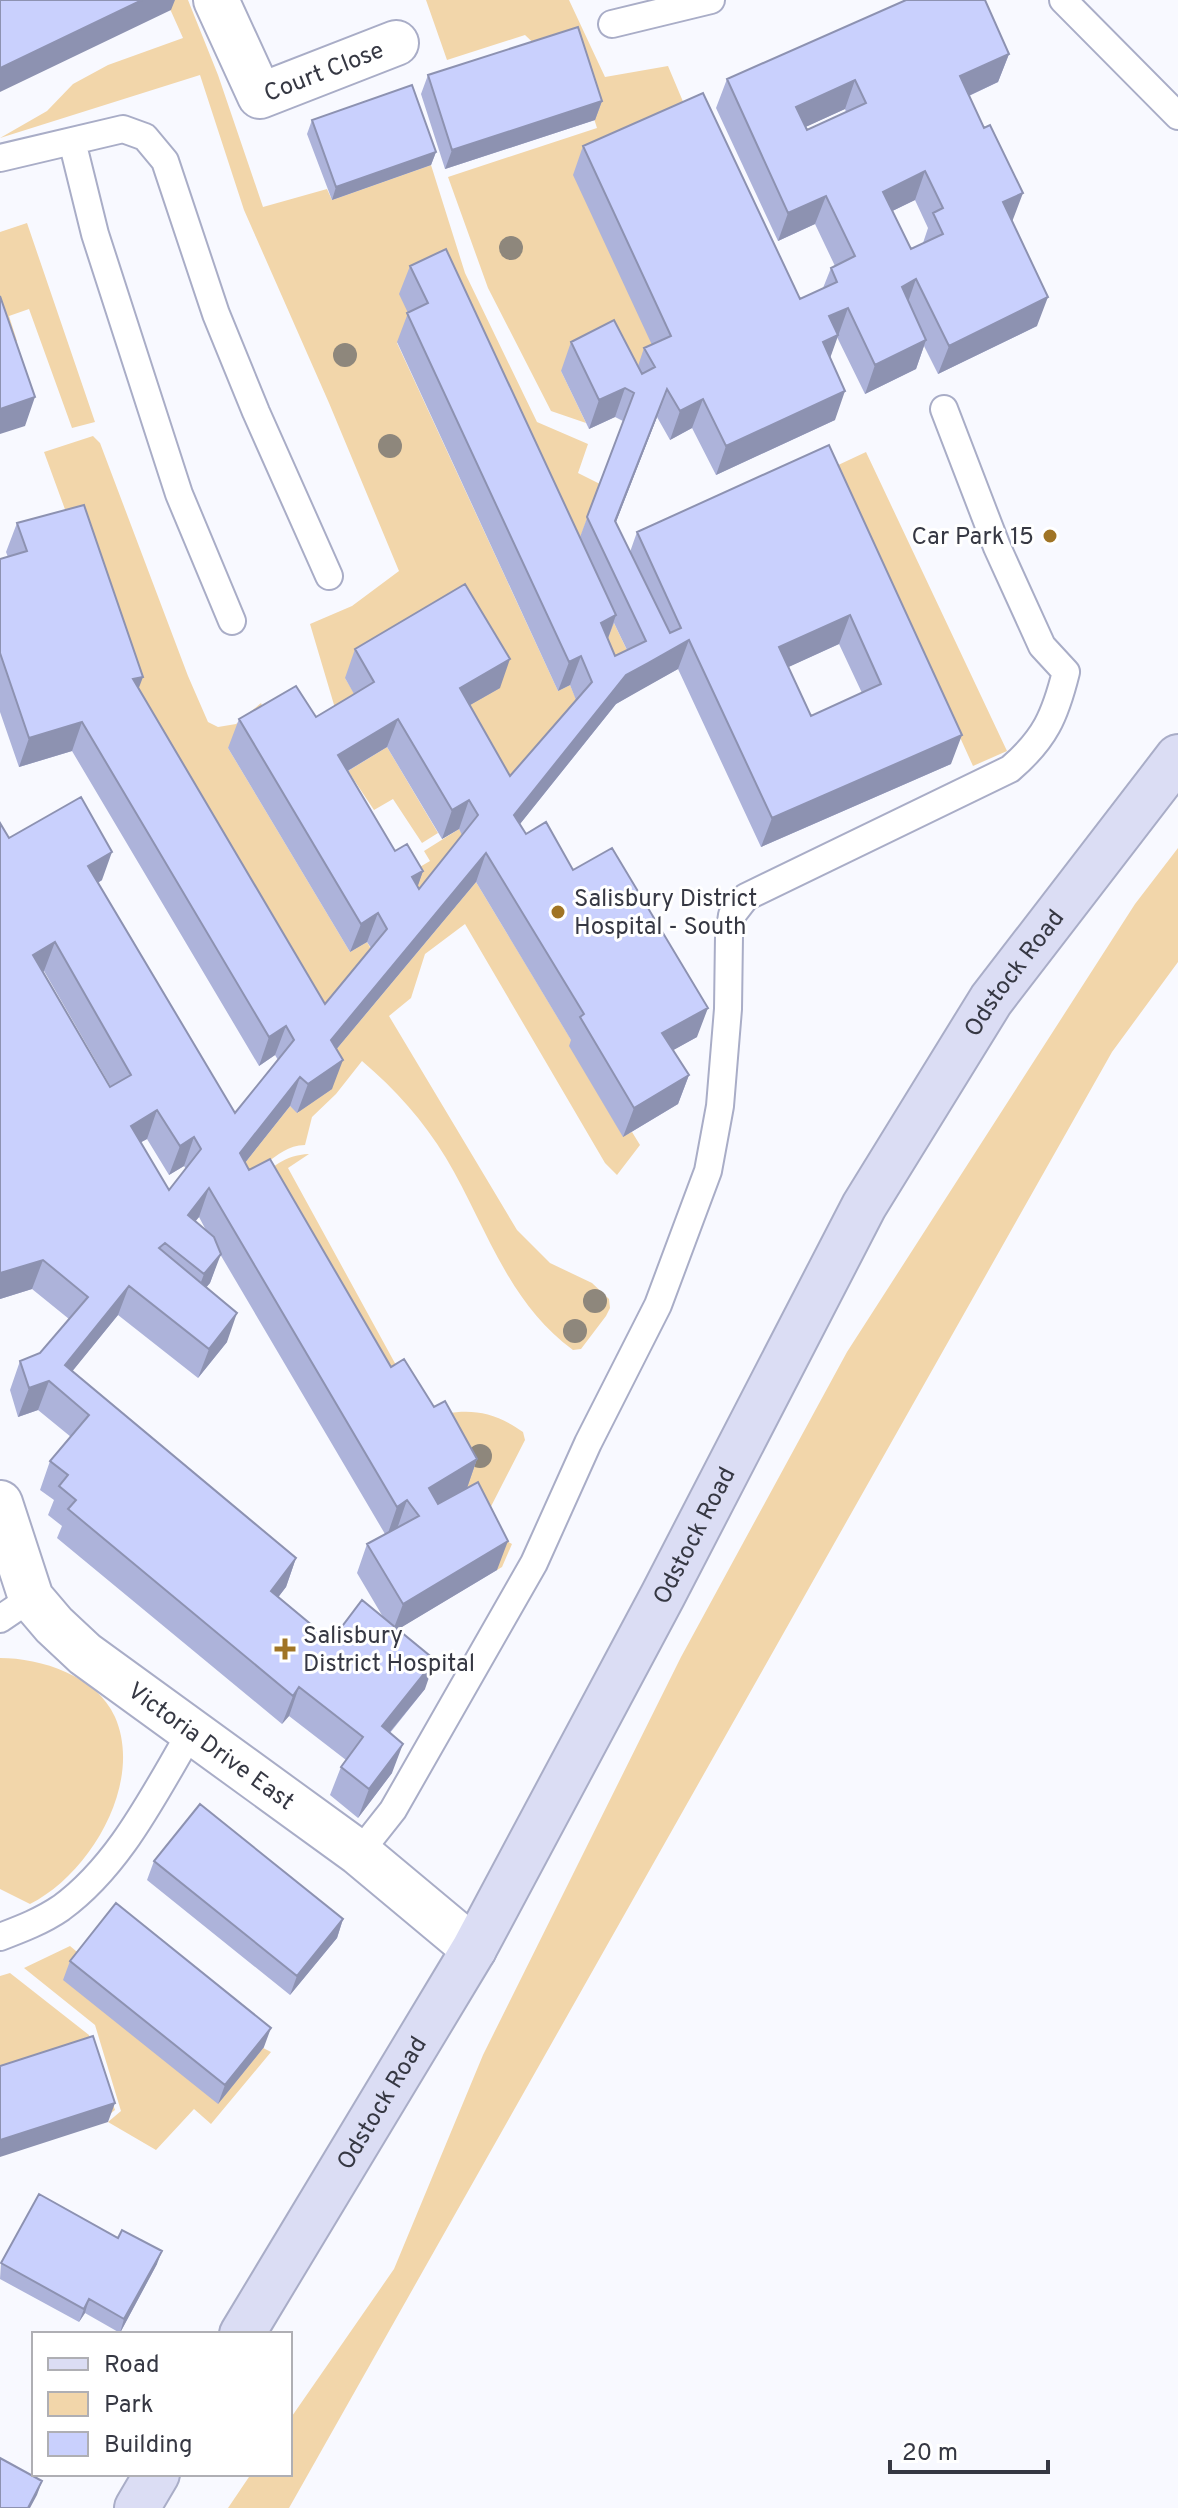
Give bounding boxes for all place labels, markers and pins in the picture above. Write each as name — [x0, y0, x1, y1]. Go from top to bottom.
place label: Car Park 15 — [912, 523, 1034, 553]
marker: Car Park 15 — [1041, 527, 1059, 545]
place label: Salisbury District Hospital - South — [574, 885, 757, 943]
marker: Salisbury District Hospital - South — [549, 903, 567, 921]
place label: Salisbury District Hospital — [303, 1622, 475, 1680]
marker: Salisbury District Hospital — [274, 1638, 296, 1660]

